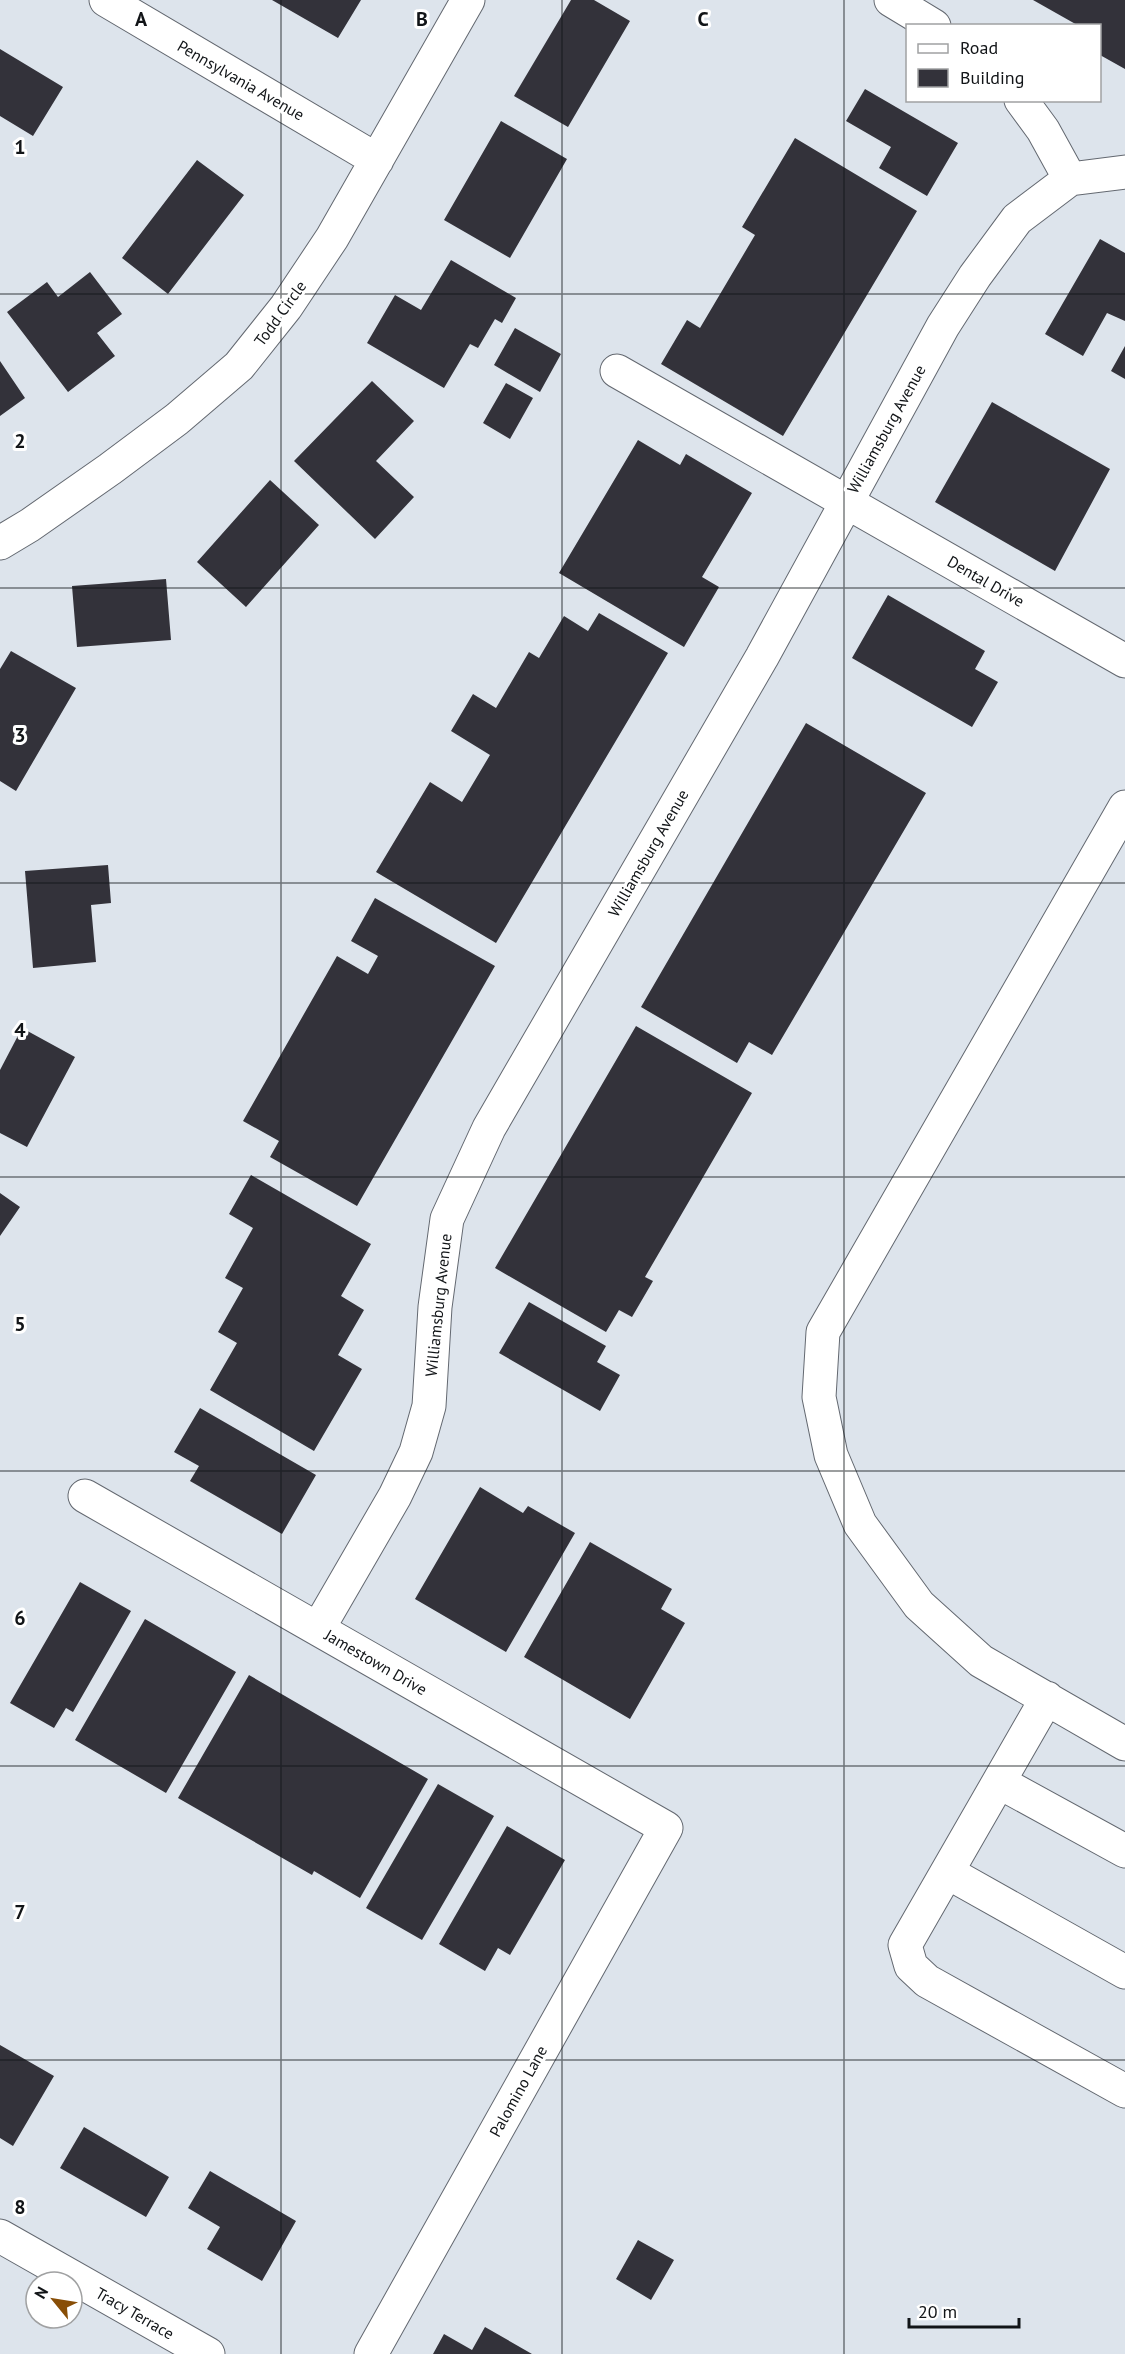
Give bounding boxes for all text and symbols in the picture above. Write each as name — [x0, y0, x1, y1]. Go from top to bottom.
text: A — [135, 6, 148, 32]
text: B — [416, 6, 428, 32]
text: C — [697, 6, 709, 32]
legend — [906, 24, 1101, 102]
street label: Pennsylvania Avenue — [174, 36, 308, 124]
text: Road — [960, 36, 998, 59]
text: Building — [960, 66, 1024, 89]
text: 1 — [14, 134, 26, 160]
street label: Todd Circle — [250, 276, 310, 350]
street label: Williamsburg Avenue — [842, 361, 930, 497]
text: 2 — [14, 428, 26, 454]
street label: Dental Drive — [944, 551, 1028, 611]
text: 3 — [14, 722, 26, 748]
street label: Williamsburg Avenue — [603, 786, 693, 920]
text: 4 — [14, 1017, 26, 1043]
street label: Williamsburg Avenue — [421, 1232, 455, 1378]
text: 5 — [14, 1311, 26, 1337]
text: 6 — [14, 1605, 26, 1631]
street label: Jamestown Drive — [320, 1624, 431, 1699]
text: 7 — [14, 1899, 26, 1925]
street label: Palomino Lane — [485, 2042, 551, 2140]
text: 8 — [14, 2194, 26, 2220]
north arrow — [24, 2270, 84, 2330]
text: N — [30, 2283, 52, 2302]
street label: Tracy Terrace — [92, 2283, 178, 2343]
scale bar — [909, 2291, 1018, 2329]
text: 20 m — [918, 2300, 957, 2323]

